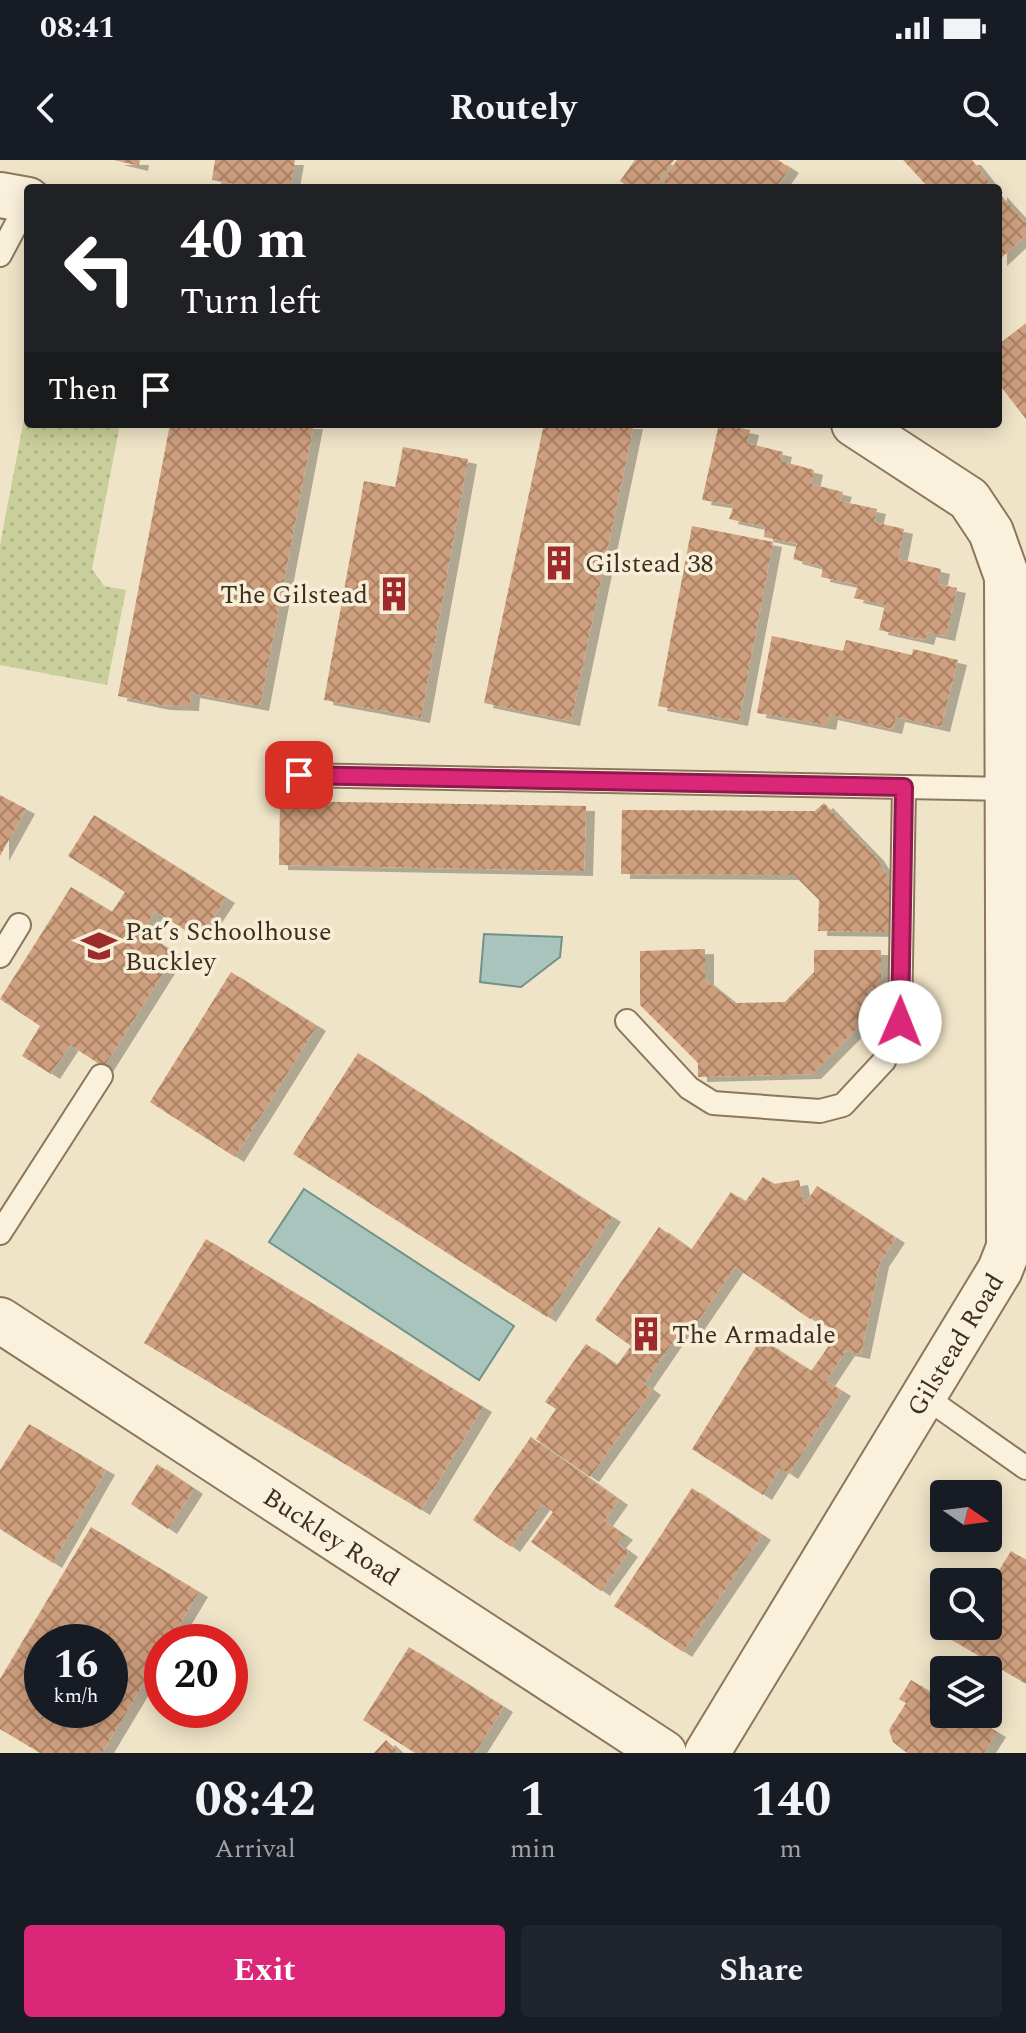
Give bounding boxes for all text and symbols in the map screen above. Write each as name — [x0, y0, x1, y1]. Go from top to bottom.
text: 08:41 — [40, 5, 115, 51]
text: Routely — [449, 81, 577, 136]
icon: back — [24, 86, 68, 130]
icon: search — [958, 86, 1002, 130]
text: 40 m — [180, 198, 307, 283]
icon: left — [48, 216, 152, 320]
text: Turn left — [180, 275, 321, 330]
text: Then — [48, 367, 118, 413]
icon: arrive — [134, 368, 178, 412]
building icon: Gilstead 38 — [540, 544, 578, 582]
place label: Gilstead 38 — [585, 544, 713, 584]
place label: The Gilstead — [220, 575, 368, 615]
building icon: The Gilstead — [375, 575, 413, 613]
pin — [265, 741, 333, 809]
icon: arrive — [277, 753, 321, 797]
place label: Pat’s Schoolhouse Buckley — [125, 912, 332, 982]
school or university icon: Pat’s Schoolhouse Buckley — [80, 927, 118, 965]
position arrow — [858, 980, 942, 1064]
street label: Gilstead Road — [897, 1266, 1015, 1424]
building icon: The Armadale — [627, 1315, 665, 1353]
place label: The Armadale — [672, 1315, 836, 1355]
street label: Buckley Road — [255, 1478, 408, 1597]
north arrow — [930, 1480, 1002, 1552]
map controls — [930, 1480, 1002, 1728]
button: search — [930, 1568, 1002, 1640]
speed limit sign: 20 — [144, 1624, 248, 1728]
text: 16 — [54, 1635, 98, 1696]
button: layers — [930, 1656, 1002, 1728]
text: km/h — [54, 1681, 99, 1711]
text: 08:42 — [195, 1764, 315, 1837]
text: 1 — [519, 1764, 546, 1837]
text: 140 — [750, 1764, 831, 1837]
text: Arrival — [215, 1829, 296, 1869]
text: min — [510, 1829, 556, 1869]
text: m — [780, 1829, 802, 1869]
button: Exit — [24, 1925, 505, 2017]
button: Share — [521, 1925, 1002, 2017]

